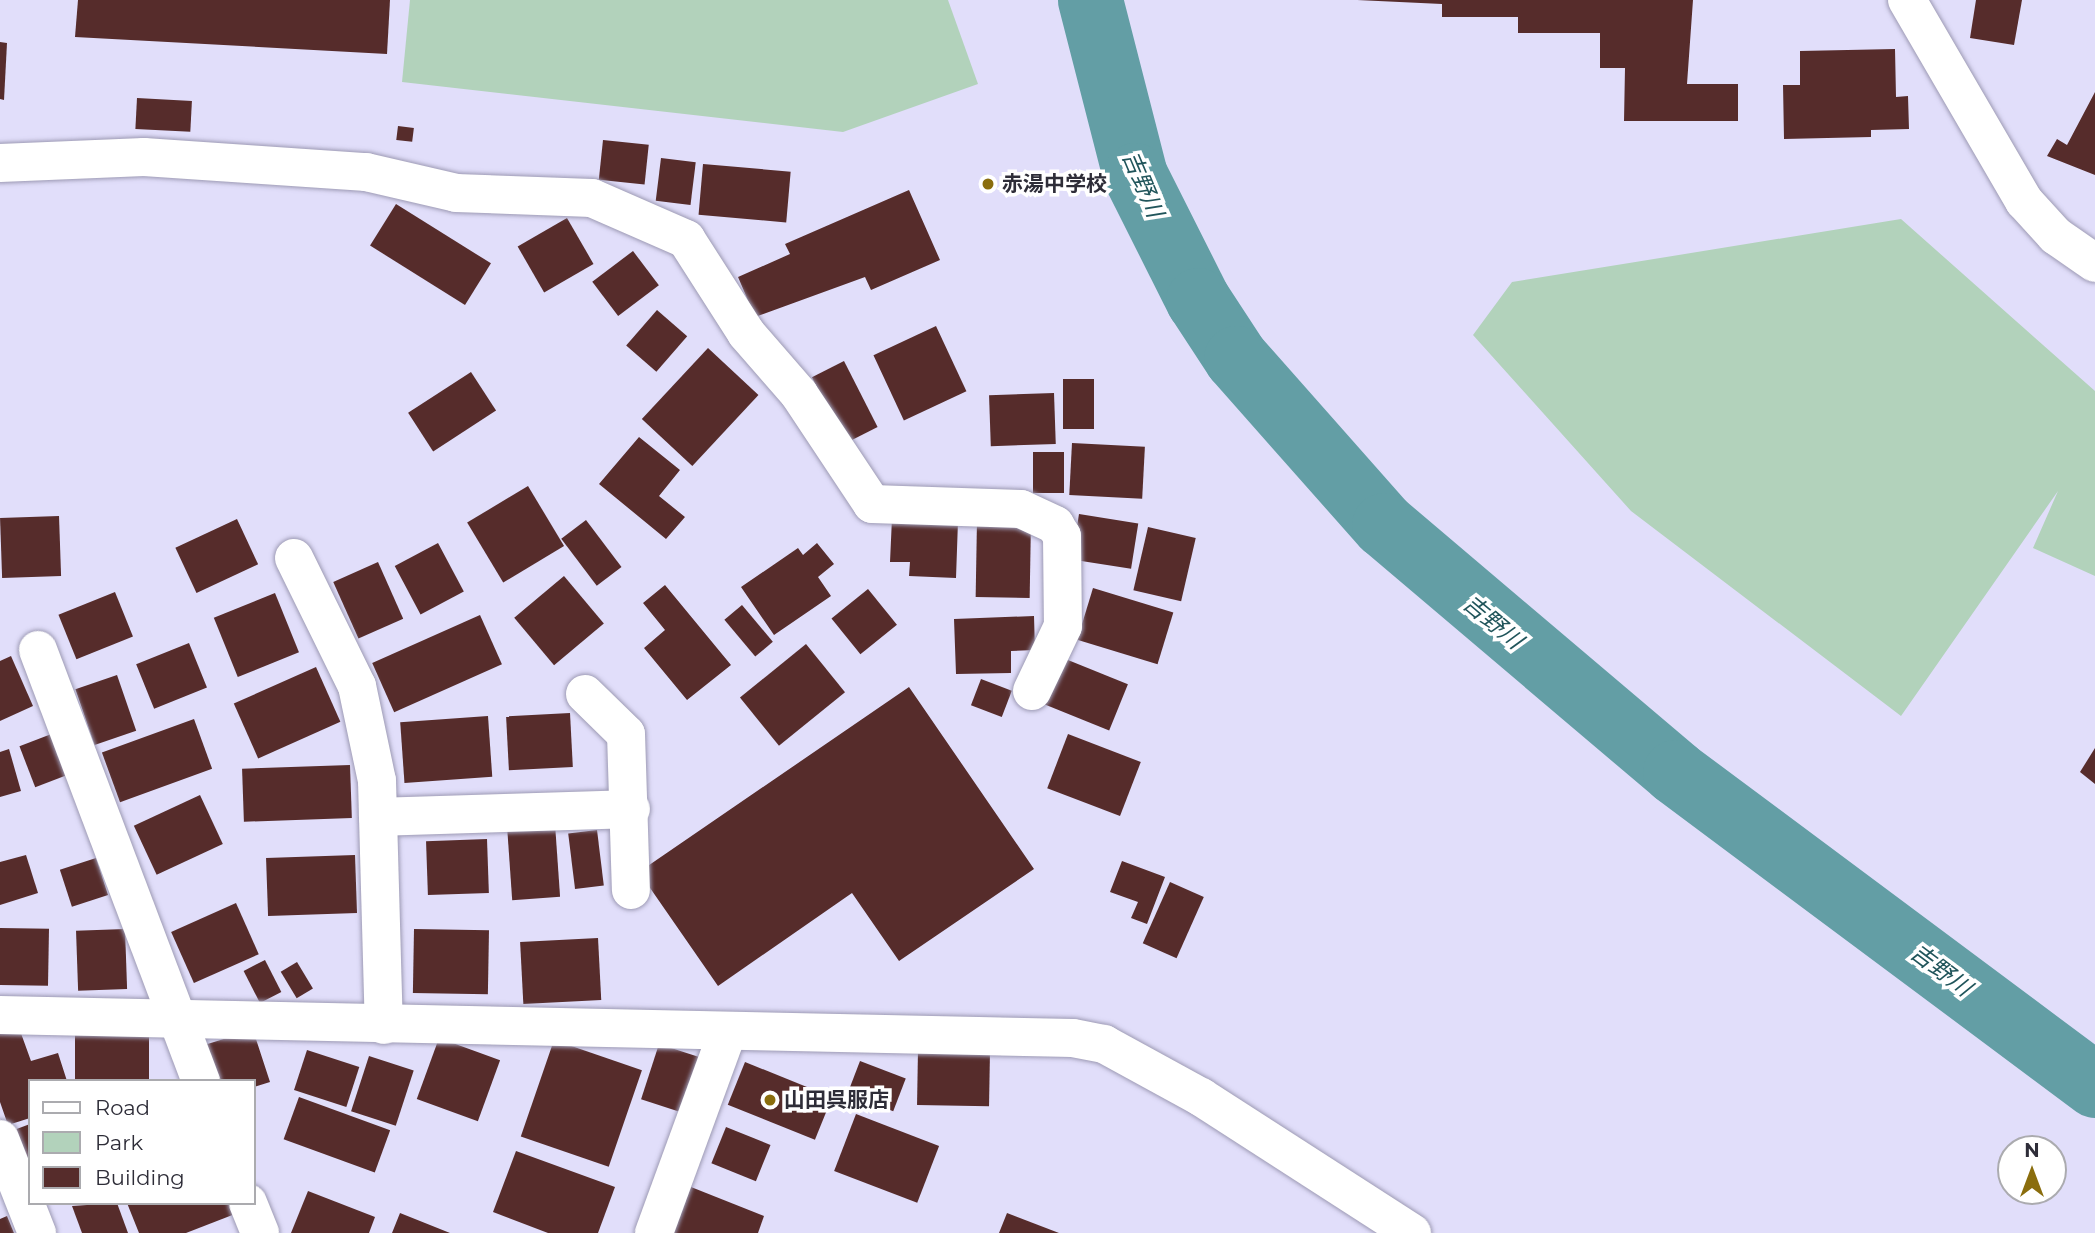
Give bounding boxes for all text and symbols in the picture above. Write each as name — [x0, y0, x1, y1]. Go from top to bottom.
water label: 吉野川 — [1117, 147, 1169, 221]
place label: 赤湯中学校 — [1002, 171, 1107, 197]
marker: 赤湯中学校 — [980, 176, 996, 192]
water label: 吉野川 — [1458, 589, 1528, 655]
water label: 吉野川 — [1905, 938, 1977, 1002]
legend — [28, 1079, 256, 1205]
place label: 山田呉服店 — [784, 1087, 889, 1113]
marker: 山田呉服店 — [762, 1092, 778, 1108]
text: Road — [95, 1095, 150, 1120]
text: Park — [95, 1130, 143, 1155]
north arrow — [1997, 1135, 2067, 1205]
text: N — [2024, 1139, 2040, 1162]
text: Building — [95, 1165, 185, 1190]

